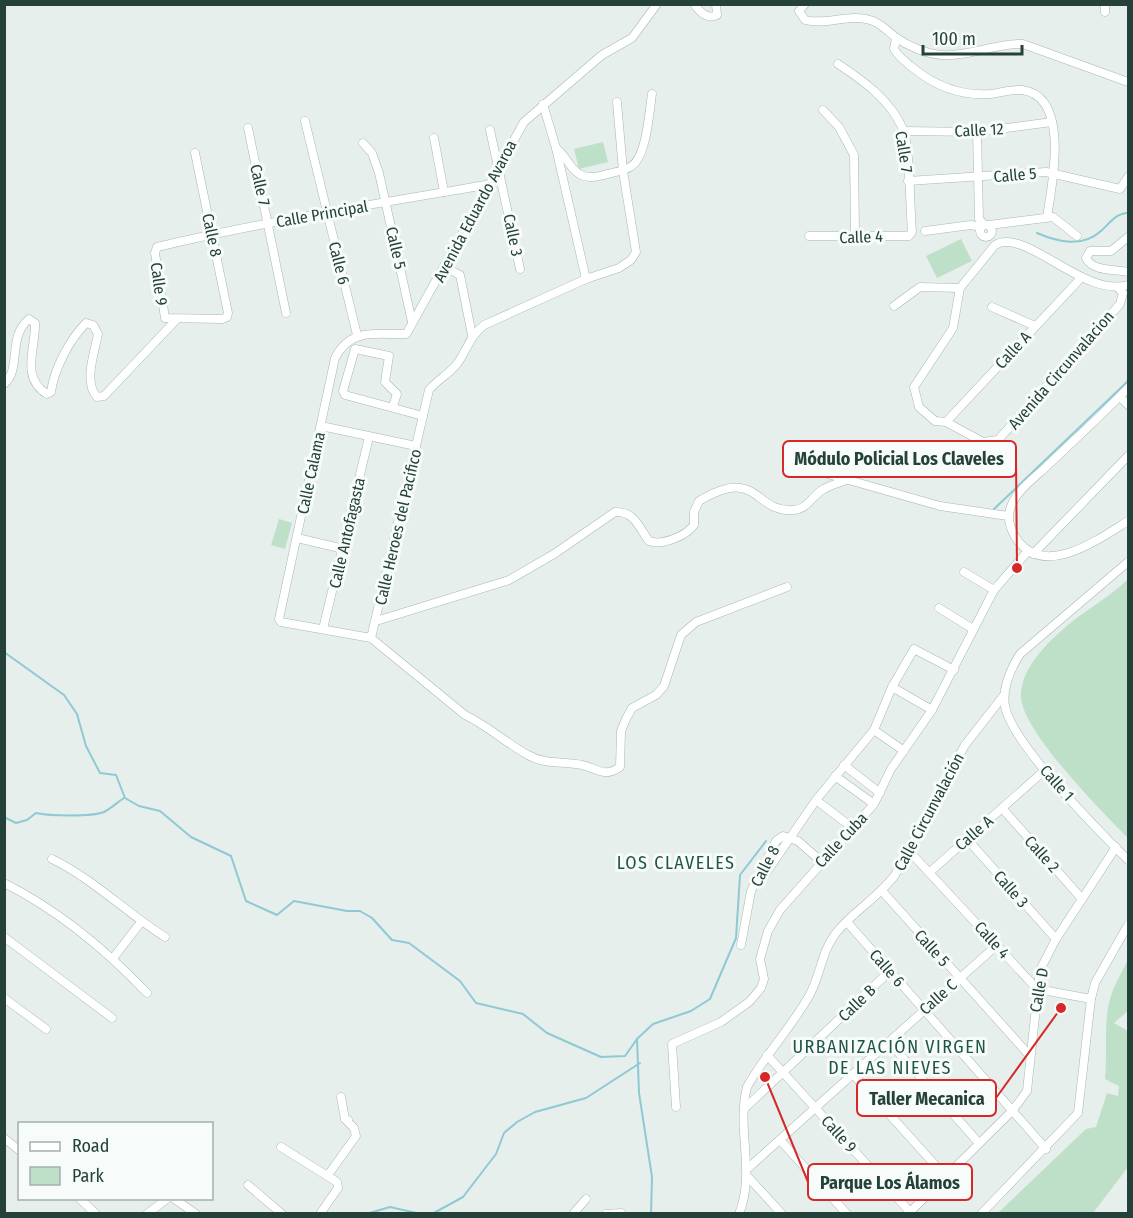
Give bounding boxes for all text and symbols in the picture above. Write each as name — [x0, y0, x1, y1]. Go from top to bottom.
scale bar — [923, 18, 1022, 56]
text: 100 m — [932, 28, 976, 50]
street label: Calle 12 — [954, 119, 1004, 141]
street label: Calle 7 — [891, 130, 917, 175]
street label: Avenida Eduardo Avaroa — [429, 137, 521, 285]
street label: Calle 7 — [246, 162, 274, 208]
street label: Calle 5 — [993, 164, 1037, 186]
street label: Calle Principal — [275, 197, 369, 231]
street label: Calle 8 — [198, 212, 226, 258]
street label: Calle 3 — [499, 212, 527, 258]
street label: Calle 5 — [382, 225, 410, 271]
street label: Calle 4 — [839, 227, 883, 247]
street label: Calle 6 — [325, 240, 354, 287]
street label: Calle 9 — [147, 261, 171, 307]
street label: Avenida Circunvalacion — [1004, 307, 1118, 433]
street label: Calle A — [991, 327, 1035, 373]
street label: Calle Calama — [293, 430, 329, 516]
callout: Módulo Policial Los Claveles — [783, 441, 1016, 477]
street label: Calle Heroes del Pacifico — [371, 447, 425, 607]
text: Módulo Policial Los Claveles — [794, 448, 1004, 470]
street label: Calle Antofagasta — [325, 476, 369, 590]
street label: Calle Circunvalación — [890, 750, 968, 874]
street label: Calle 1 — [1036, 761, 1078, 805]
street label: Calle Cuba — [811, 809, 871, 871]
street label: Calle A — [951, 811, 997, 855]
street label: Calle 2 — [1021, 832, 1063, 876]
street label: Calle 8 — [747, 842, 783, 890]
district label: LOS CLAVELES — [617, 852, 735, 874]
street label: Calle 3 — [990, 867, 1032, 911]
street label: Calle 4 — [970, 918, 1014, 963]
street label: Calle 5 — [911, 926, 953, 970]
street label: Calle 6 — [866, 945, 909, 991]
street label: Calle D — [1026, 966, 1052, 1014]
street label: Calle C — [915, 975, 961, 1019]
street label: Calle B — [834, 981, 880, 1025]
district label: URBANIZACIÓN VIRGEN DE LAS NIEVES — [792, 1036, 988, 1079]
callout: Taller Mecanica — [857, 1080, 996, 1116]
text: Taller Mecanica — [869, 1088, 985, 1110]
street label: Calle 9 — [817, 1111, 861, 1157]
legend — [18, 1122, 213, 1200]
text: Road — [72, 1135, 109, 1157]
callout: Parque Los Álamos — [808, 1164, 972, 1200]
text: Park — [72, 1165, 105, 1187]
text: Parque Los Álamos — [820, 1171, 960, 1194]

